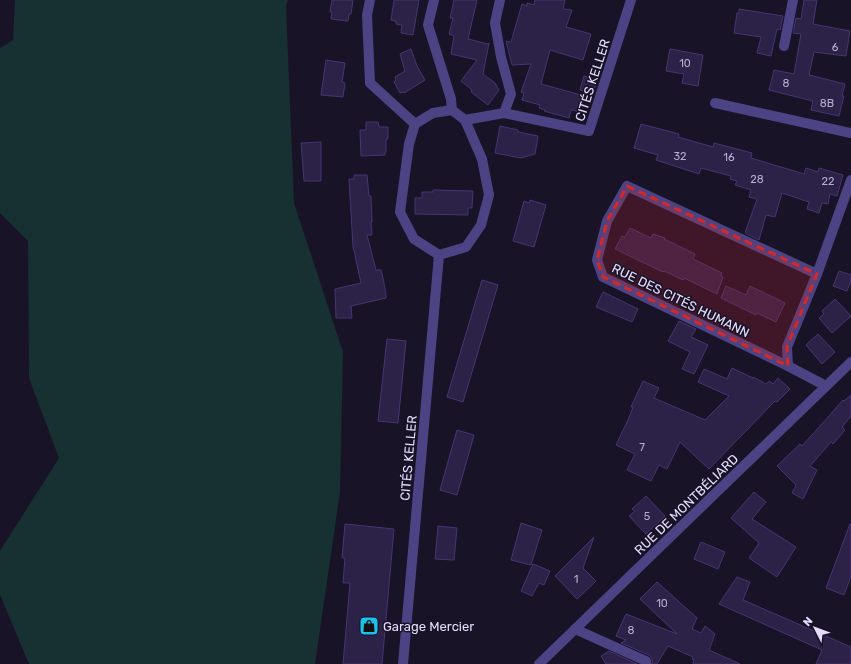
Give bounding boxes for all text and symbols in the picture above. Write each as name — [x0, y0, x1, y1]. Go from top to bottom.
street label: CITÉS KELLER — [572, 37, 613, 123]
house number: 6 — [832, 41, 839, 54]
house number: 10 — [679, 57, 691, 70]
house number: 8 — [783, 77, 790, 90]
house number: 8B — [820, 97, 834, 110]
house number: 32 — [673, 150, 687, 163]
house number: 16 — [723, 151, 735, 164]
house number: 28 — [750, 173, 764, 186]
house number: 22 — [822, 175, 834, 188]
street label: RUE DES CITÉS HUMANN — [610, 261, 752, 340]
street label: CITÉS KELLER — [397, 415, 420, 501]
house number: 7 — [639, 441, 645, 454]
street label: RUE DE MONTBÉLIARD — [631, 451, 741, 558]
house number: 5 — [644, 510, 651, 523]
house number: 1 — [574, 573, 578, 586]
house number: 10 — [656, 597, 668, 610]
north arrow — [795, 608, 835, 648]
text: N — [800, 614, 815, 629]
shop icon: Garage Mercier — [358, 615, 380, 637]
place label: Garage Mercier — [383, 619, 474, 635]
house number: 8 — [628, 624, 635, 637]

